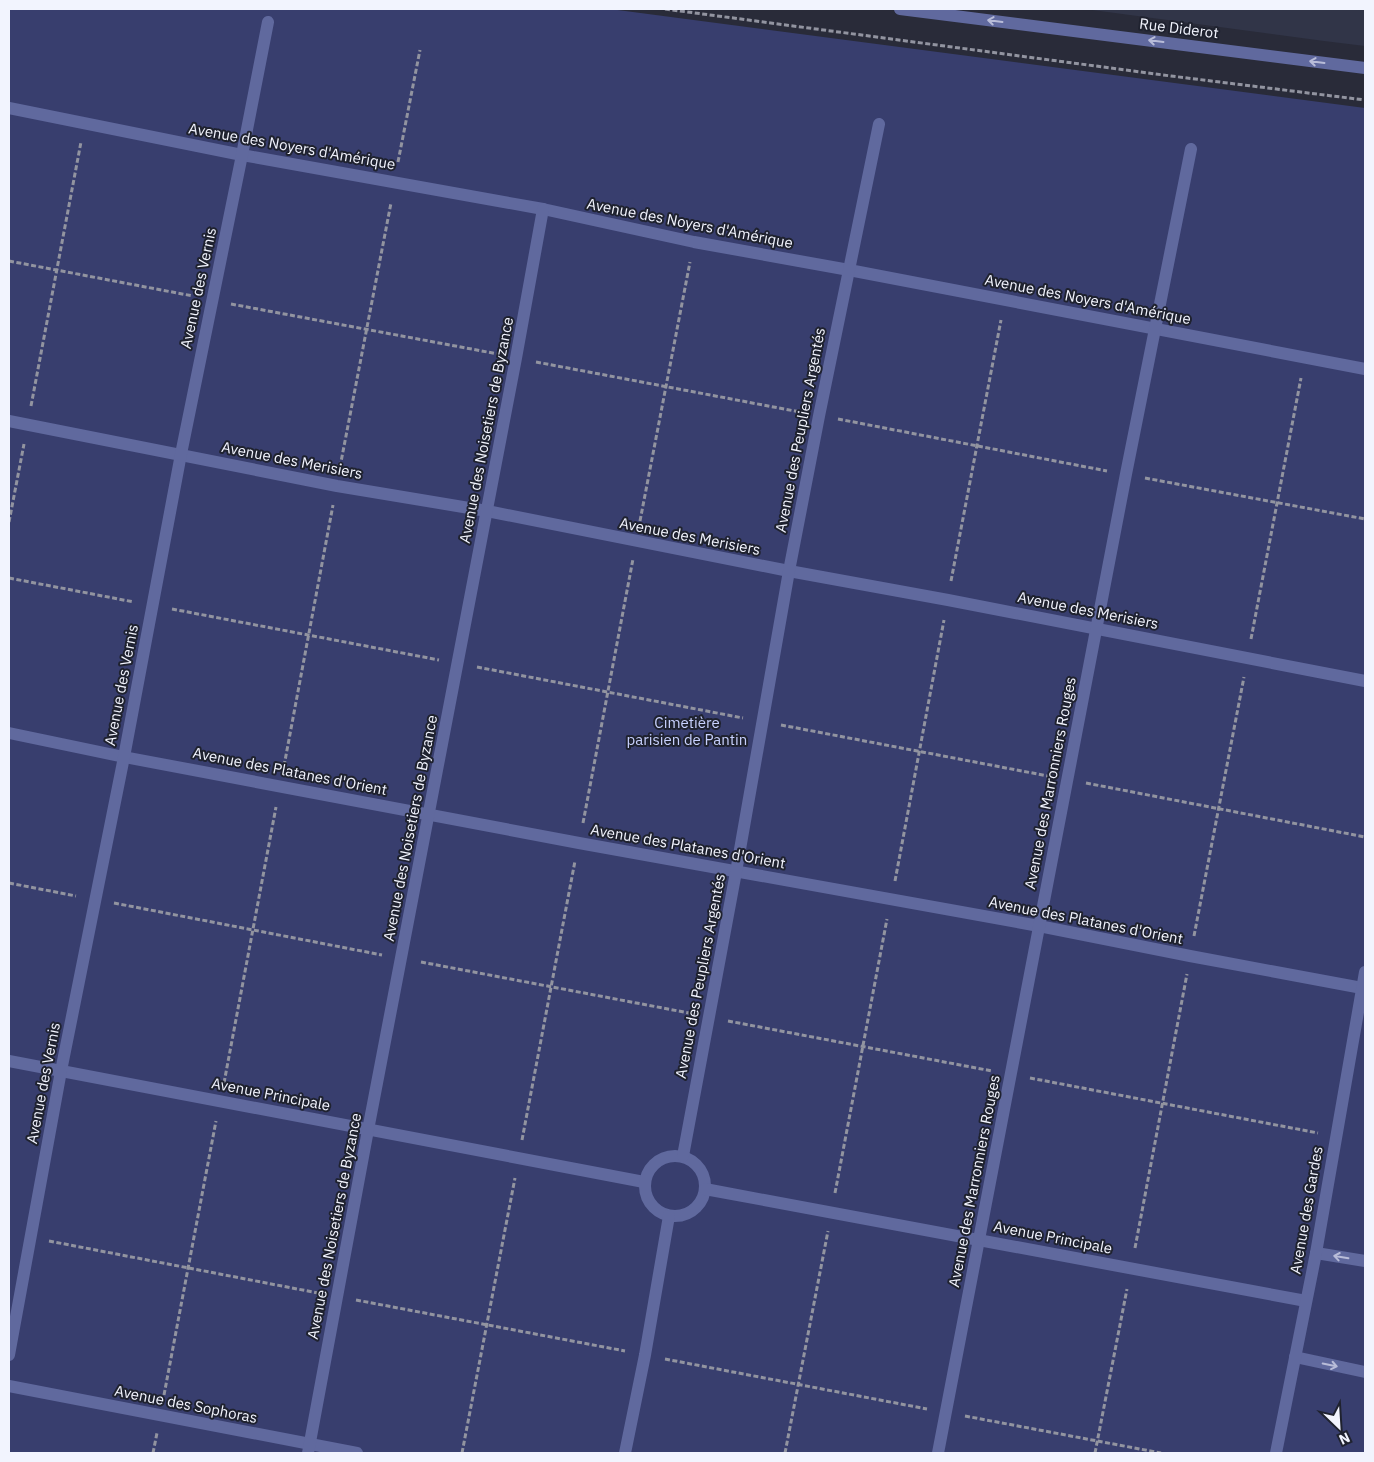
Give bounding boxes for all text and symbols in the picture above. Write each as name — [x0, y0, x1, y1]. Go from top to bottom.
street label: Rue Diderot — [1138, 14, 1220, 42]
one-way arrow — [987, 16, 1003, 26]
one-way arrow — [1148, 36, 1164, 46]
one-way arrow — [1309, 56, 1325, 66]
street label: Avenue des Noyers d'Amérique — [187, 118, 397, 174]
street label: Avenue des Noyers d'Amérique — [585, 194, 795, 252]
street label: Avenue des Vernis — [176, 226, 220, 350]
street label: Avenue des Noyers d'Amérique — [983, 270, 1193, 328]
street label: Avenue des Noisetiers de Byzance — [455, 315, 517, 545]
street label: Avenue des Peupliers Argentés — [771, 326, 829, 534]
street label: Avenue des Merisiers — [220, 437, 364, 483]
street label: Avenue des Merisiers — [618, 513, 762, 559]
street label: Avenue des Merisiers — [1016, 587, 1160, 633]
street label: Avenue des Vernis — [100, 623, 142, 747]
street label: Avenue des Marronniers Rouges — [1020, 675, 1080, 891]
street label: Avenue des Noisetiers de Byzance — [379, 713, 441, 943]
park label: Cimetière parisien de Pantin — [627, 713, 747, 749]
street label: Avenue des Platanes d'Orient — [191, 743, 389, 799]
street label: Avenue des Platanes d'Orient — [589, 819, 787, 873]
street label: Avenue des Peupliers Argentés — [671, 872, 729, 1080]
street label: Avenue des Platanes d'Orient — [987, 892, 1185, 948]
street label: Avenue des Vernis — [22, 1021, 64, 1145]
street label: Avenue Principale — [210, 1073, 332, 1115]
street label: Avenue des Marronniers Rouges — [944, 1073, 1004, 1289]
street label: Avenue des Noisetiers de Byzance — [303, 1111, 365, 1341]
street label: Avenue des Gardes — [1285, 1145, 1327, 1275]
street label: Avenue Principale — [992, 1216, 1114, 1258]
one-way arrow — [1333, 1251, 1349, 1261]
one-way arrow — [1322, 1361, 1338, 1370]
street label: Avenue des Sophoras — [113, 1381, 259, 1427]
north arrow — [1314, 1402, 1364, 1452]
text: N — [1336, 1428, 1353, 1449]

